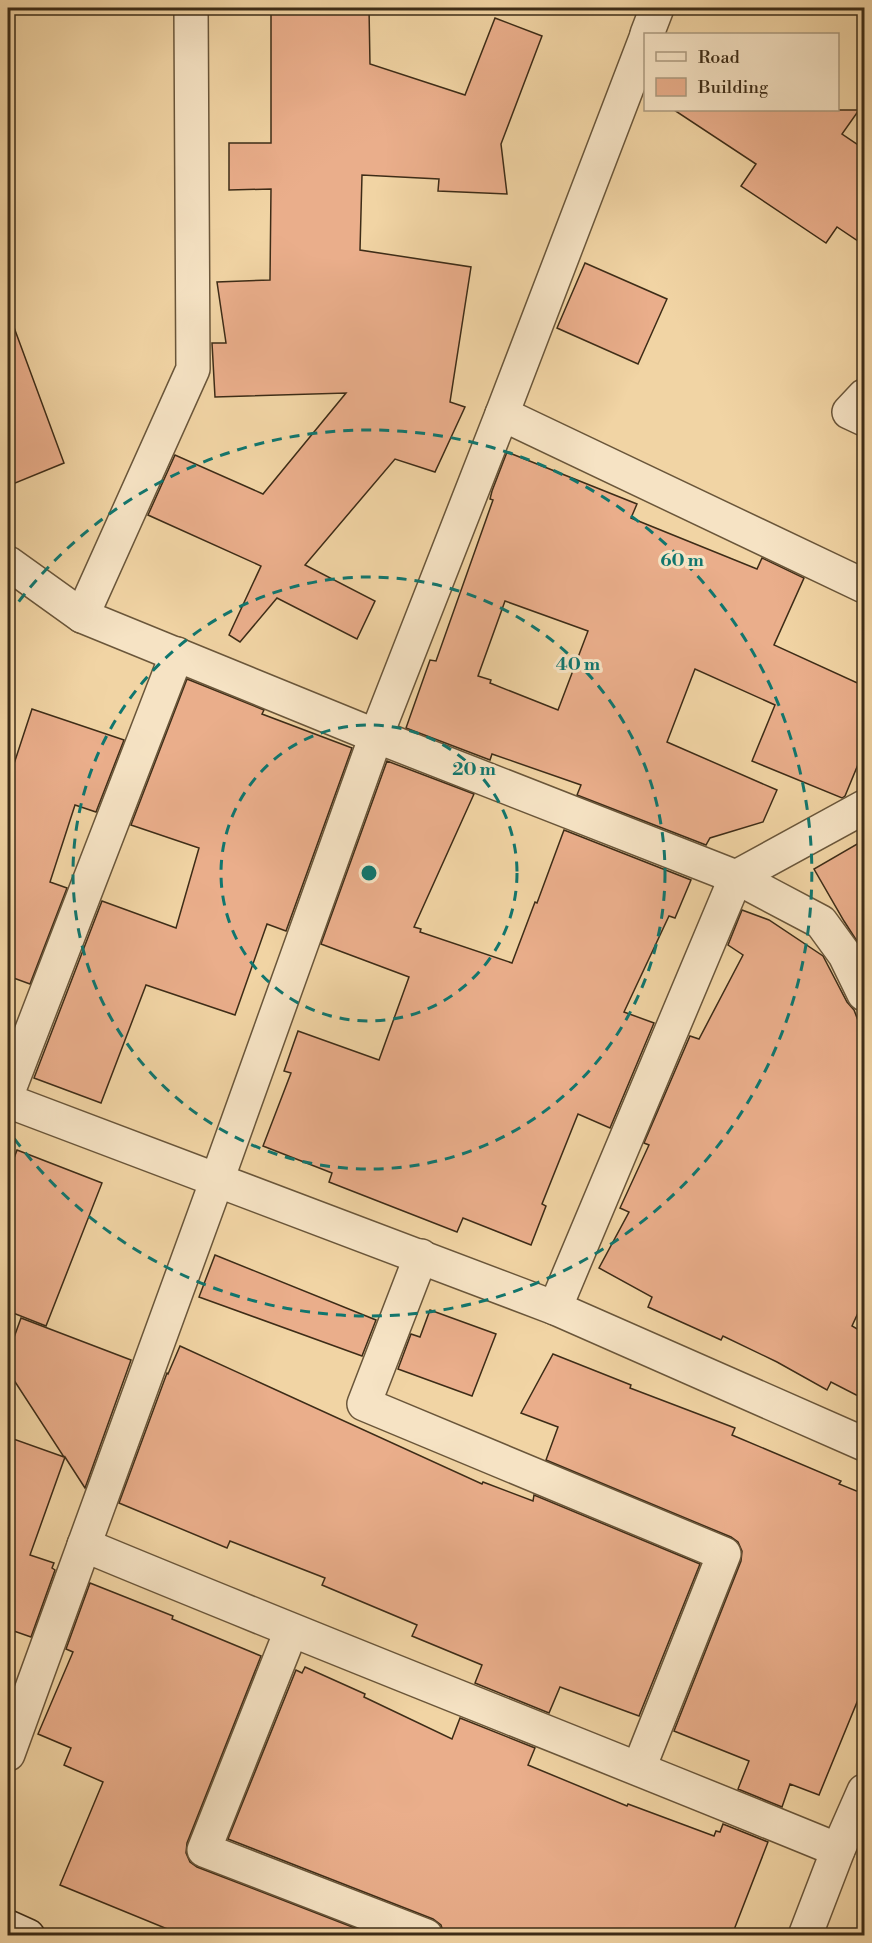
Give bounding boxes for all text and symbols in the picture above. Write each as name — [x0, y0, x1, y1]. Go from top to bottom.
legend — [644, 33, 839, 111]
text: Road — [698, 46, 741, 69]
text: Building — [697, 76, 769, 99]
text: 60 m — [660, 549, 704, 572]
text: 40 m — [556, 653, 601, 676]
text: 20 m — [452, 758, 496, 781]
centre of rings — [359, 863, 379, 883]

